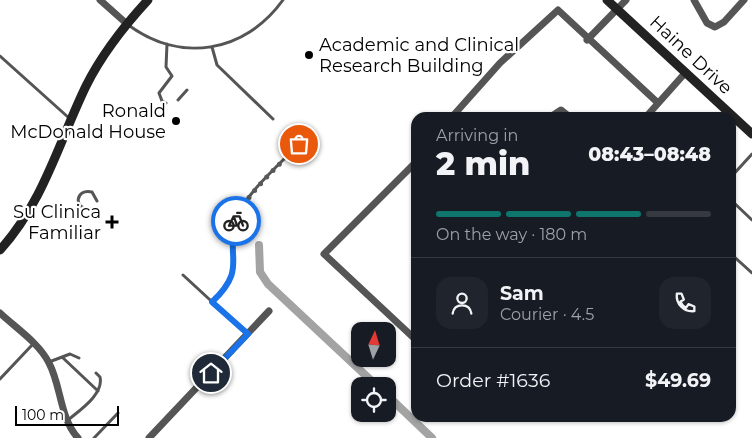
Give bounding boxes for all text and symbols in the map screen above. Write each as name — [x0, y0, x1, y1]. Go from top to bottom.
street label: Haine Drive — [645, 11, 737, 99]
place label: Academic and Clinical Research Building — [319, 34, 519, 77]
marker: Academic and Clinical Research Building — [303, 49, 315, 61]
place label: Ronald McDonald House — [10, 100, 166, 143]
marker: Ronald McDonald House — [170, 115, 182, 127]
pin — [278, 123, 320, 165]
text: Arriving in — [436, 126, 518, 145]
icon: bag — [285, 130, 313, 158]
text: 08:43–08:48 — [588, 143, 711, 166]
text: 2 min — [436, 144, 530, 183]
courier — [211, 196, 261, 246]
place label: Su Clinica Familiar — [13, 201, 101, 244]
icon: bike — [222, 207, 250, 235]
marker: Su Clinica Familiar — [105, 215, 119, 229]
text: On the way · 180 m — [436, 225, 587, 244]
button: person — [436, 277, 488, 329]
button: phone — [659, 277, 711, 329]
text: Sam — [500, 282, 544, 305]
text: Courier · 4.5 — [500, 305, 594, 324]
north arrow — [351, 322, 396, 368]
map controls — [351, 322, 396, 422]
pin — [190, 352, 232, 394]
icon: home — [197, 359, 225, 387]
text: Order #1636 — [436, 369, 550, 392]
text: $49.69 — [645, 369, 711, 392]
button: locate — [351, 377, 396, 422]
scale bar — [15, 403, 119, 426]
text: 100 m — [22, 406, 64, 424]

